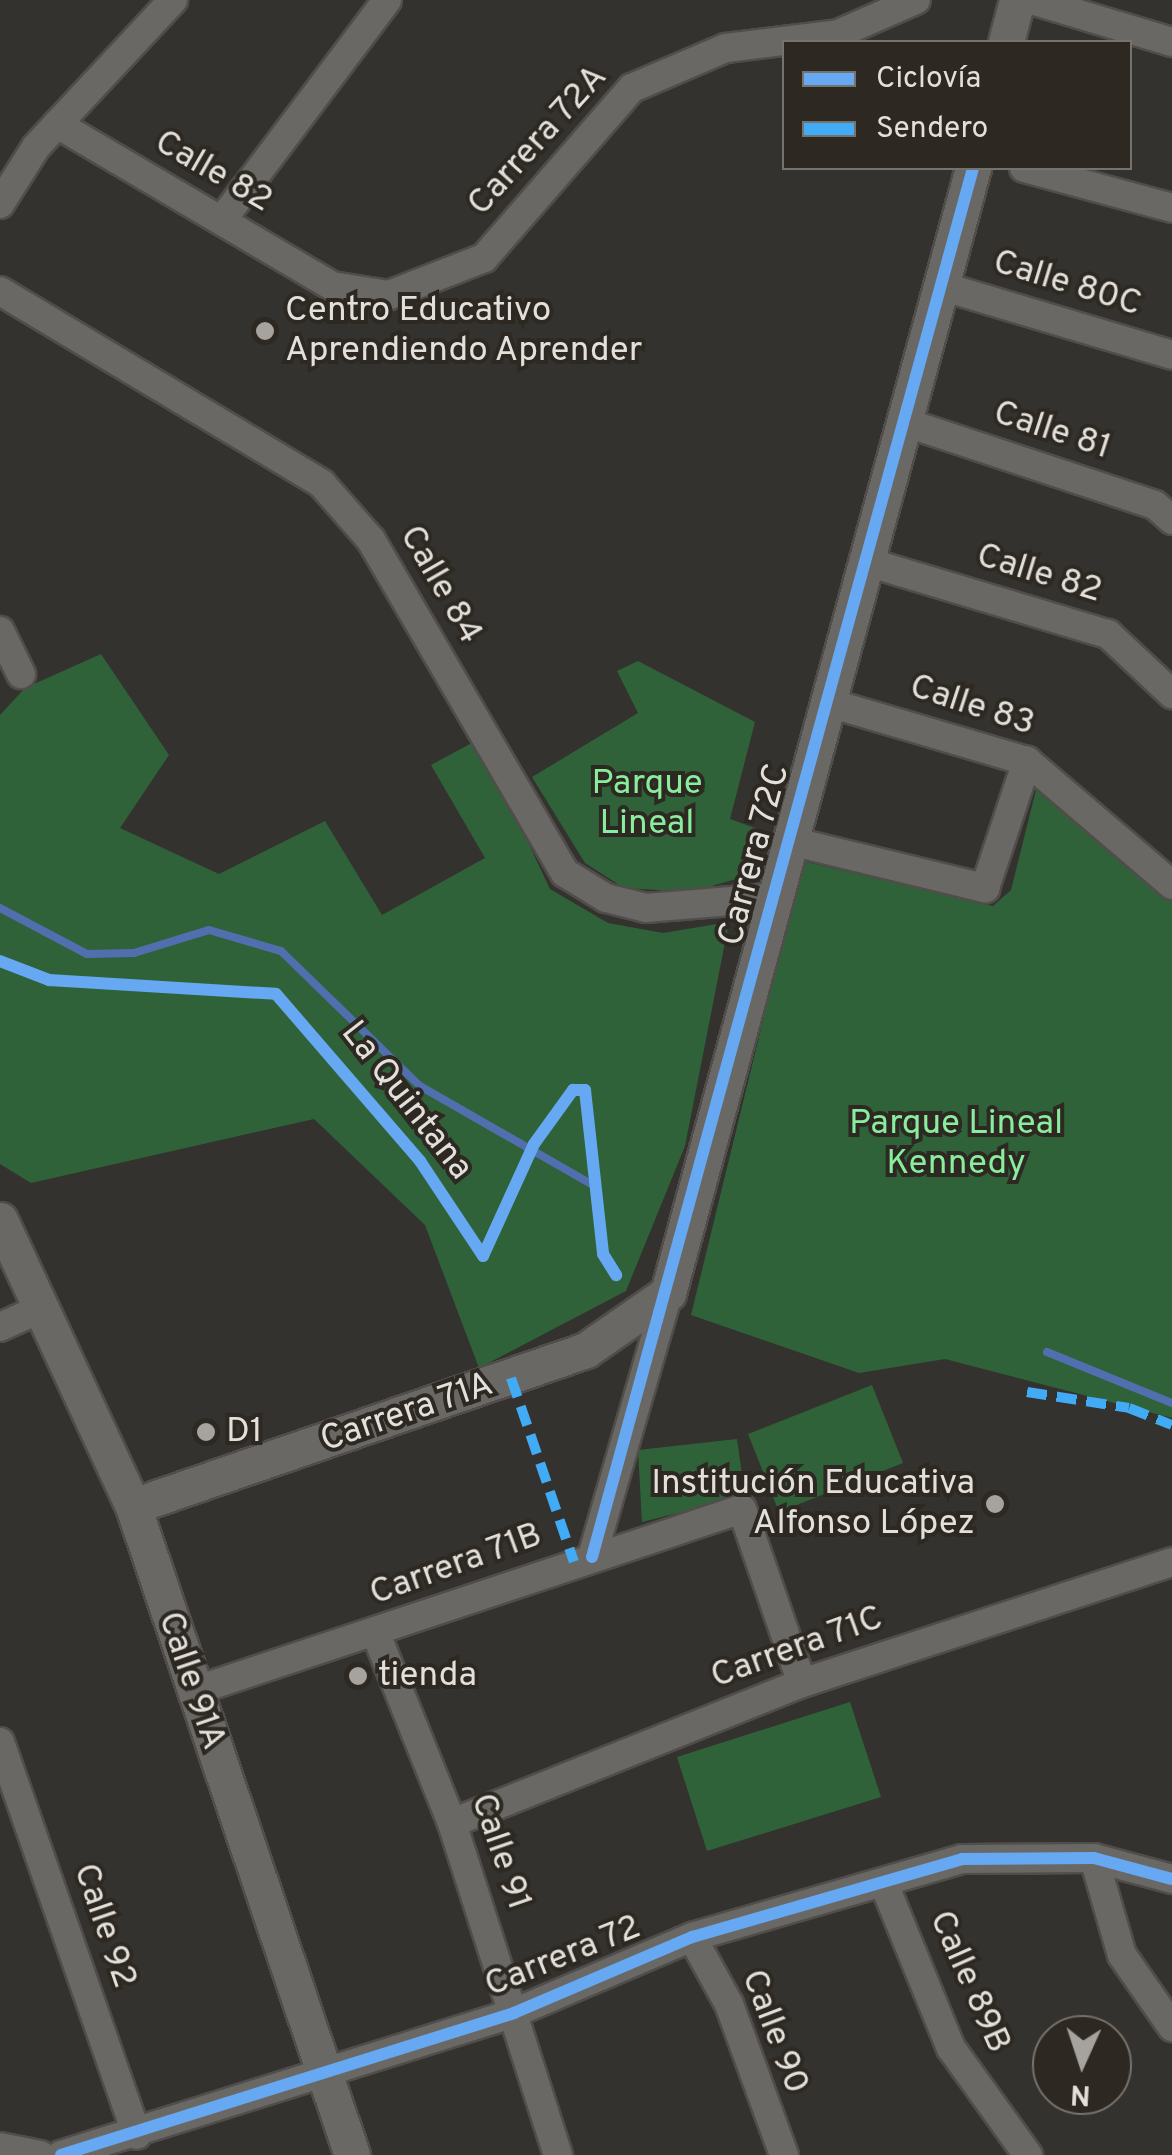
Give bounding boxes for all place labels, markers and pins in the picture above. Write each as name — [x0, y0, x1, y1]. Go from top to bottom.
place label: Centro Educativo Aprendiendo Aprender — [285, 290, 644, 372]
marker: Centro Educativo Aprendiendo Aprender — [254, 320, 276, 342]
place label: D1 — [226, 1411, 263, 1453]
marker: D1 — [195, 1421, 217, 1443]
place label: Institución Educativa Alfonso López — [651, 1463, 975, 1545]
marker: Institución Educativa Alfonso López — [984, 1493, 1006, 1515]
place label: tienda — [378, 1655, 477, 1697]
marker: tienda — [347, 1665, 369, 1687]

